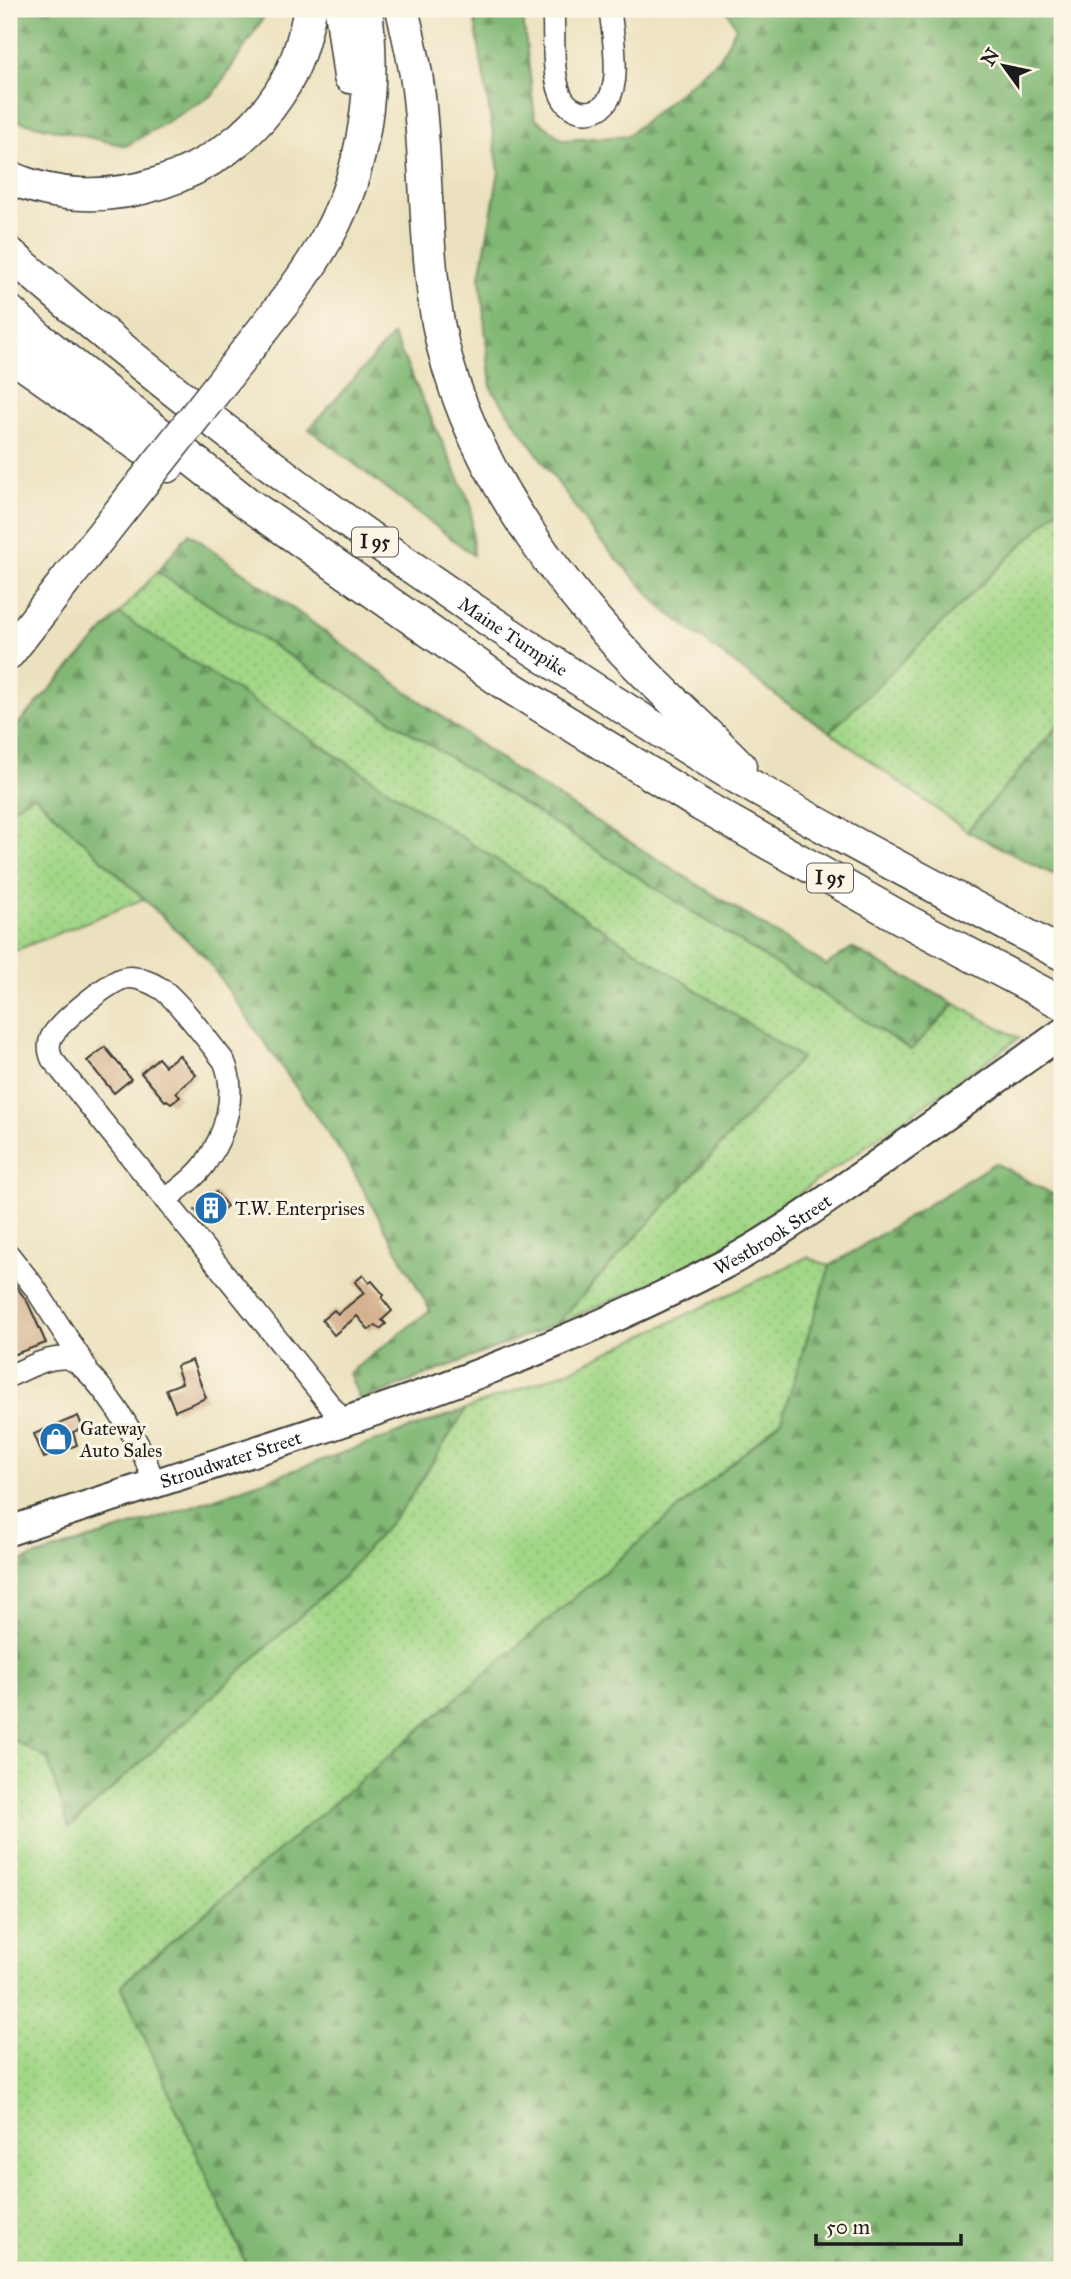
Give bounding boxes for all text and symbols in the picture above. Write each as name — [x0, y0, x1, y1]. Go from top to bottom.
north arrow — [970, 32, 1040, 102]
text: N — [976, 44, 1004, 70]
road number: I 95 — [352, 528, 398, 556]
street label: Maine Turnpike — [454, 592, 572, 681]
road number: I 95 — [807, 864, 853, 892]
building icon: T.W. Enterprises — [192, 1189, 230, 1227]
street label: Westbrook Street — [710, 1189, 836, 1280]
place label: T.W. Enterprises — [235, 1197, 365, 1220]
place label: Gateway Auto Sales — [79, 1417, 162, 1462]
shop icon: Gateway Auto Sales — [37, 1420, 75, 1458]
street label: Stroudwater Street — [157, 1426, 305, 1493]
scale bar — [816, 2202, 961, 2246]
text: 50 m — [826, 2214, 871, 2240]

